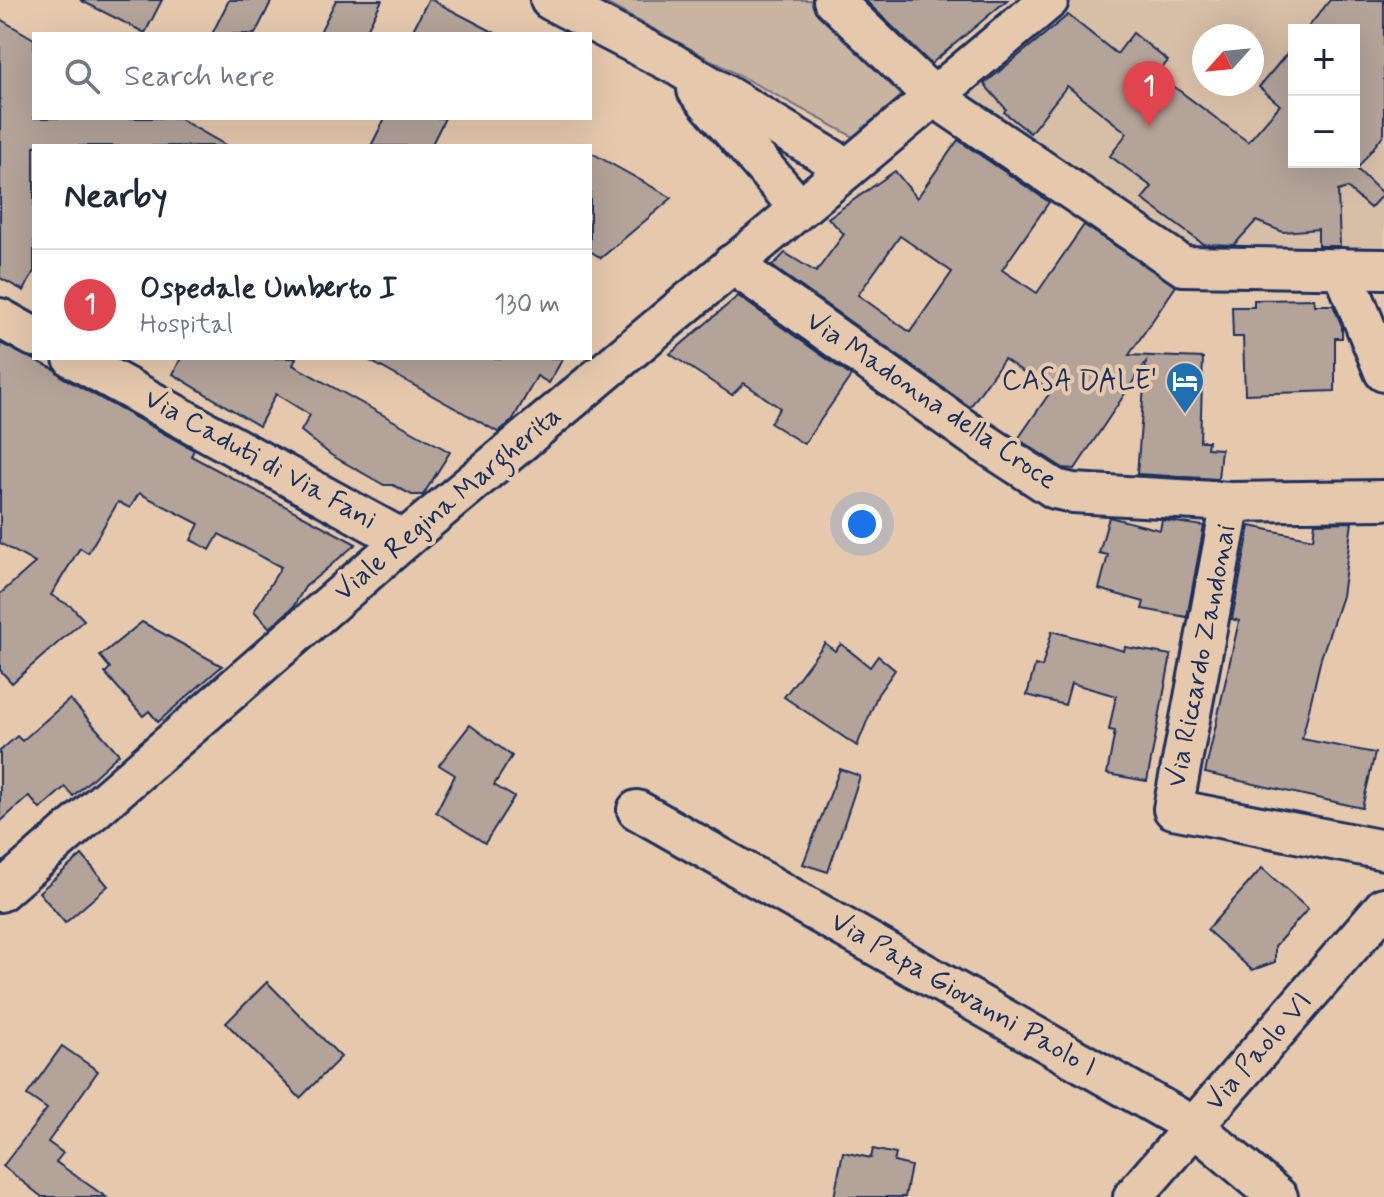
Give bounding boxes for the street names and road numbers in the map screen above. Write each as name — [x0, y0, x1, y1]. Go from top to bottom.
street label: Via Madonna della Croce — [798, 303, 1064, 499]
street label: Via Caduti di Via Fani — [137, 381, 383, 539]
street label: Viale Regina Margherita — [326, 398, 571, 612]
street label: Via Riccardo Zandonai — [1158, 521, 1246, 791]
street label: Via Papa Giovanni Paolo I — [823, 904, 1103, 1086]
street label: Via Paolo VI — [1197, 985, 1321, 1119]

